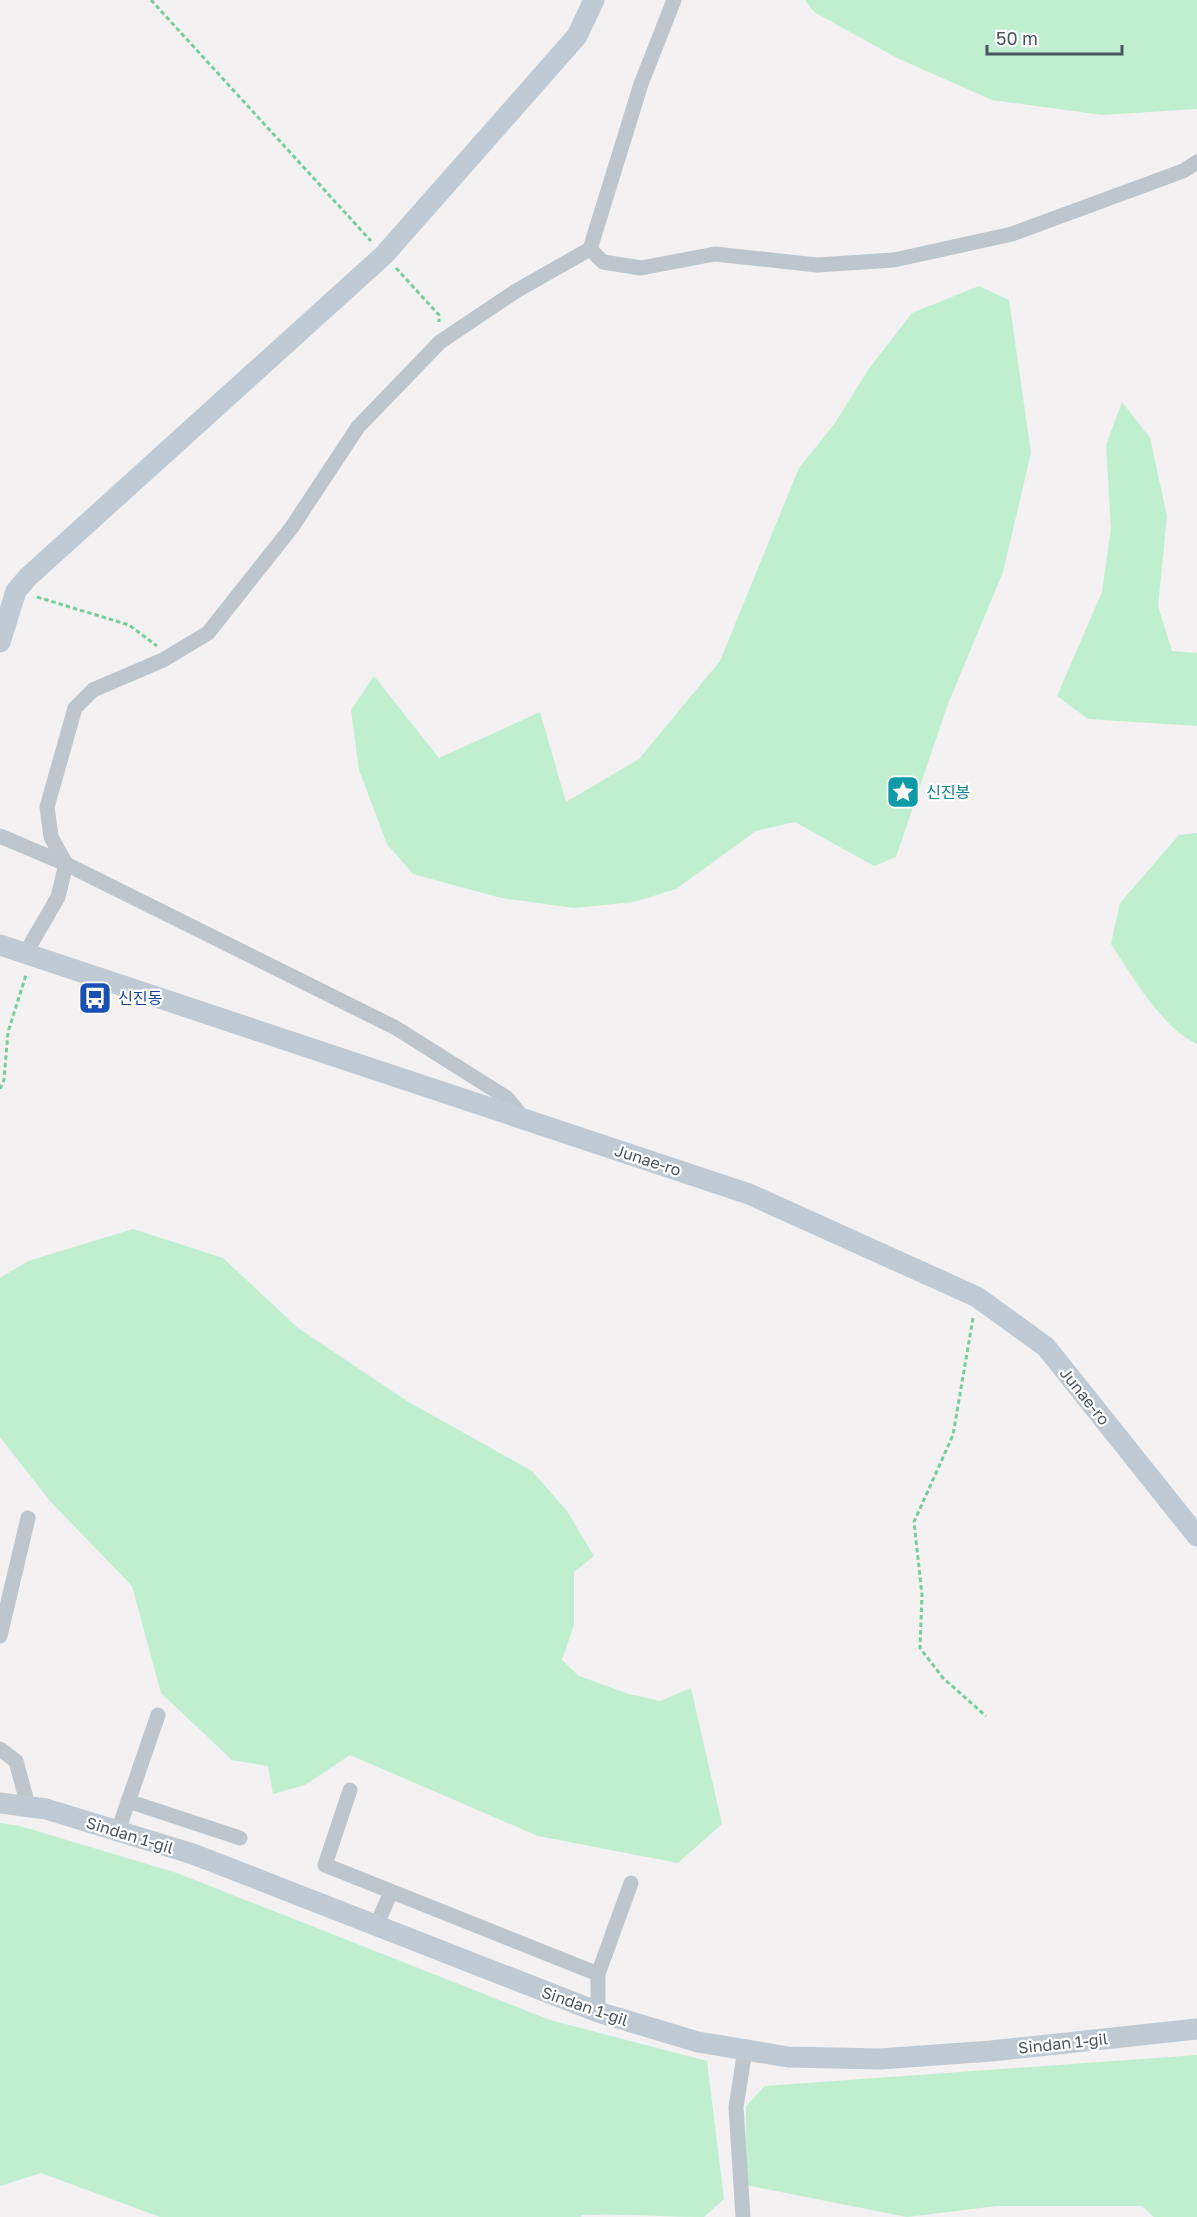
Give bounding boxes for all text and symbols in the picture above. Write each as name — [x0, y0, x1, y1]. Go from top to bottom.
scale bar — [987, 18, 1122, 56]
text: 50 m — [996, 27, 1038, 49]
place icon: 신진봉 — [885, 774, 921, 810]
place label: 신진봉 — [926, 782, 970, 802]
bus stop icon: 신진동 — [77, 980, 113, 1016]
place label: 신진동 — [118, 988, 162, 1008]
street label: Junae-ro — [612, 1140, 684, 1180]
street label: Junae-ro — [1056, 1363, 1114, 1429]
street label: Sindan 1-gil — [84, 1812, 176, 1858]
street label: Sindan 1-gil — [539, 1982, 631, 2030]
street label: Sindan 1-gil — [1017, 2028, 1109, 2058]

